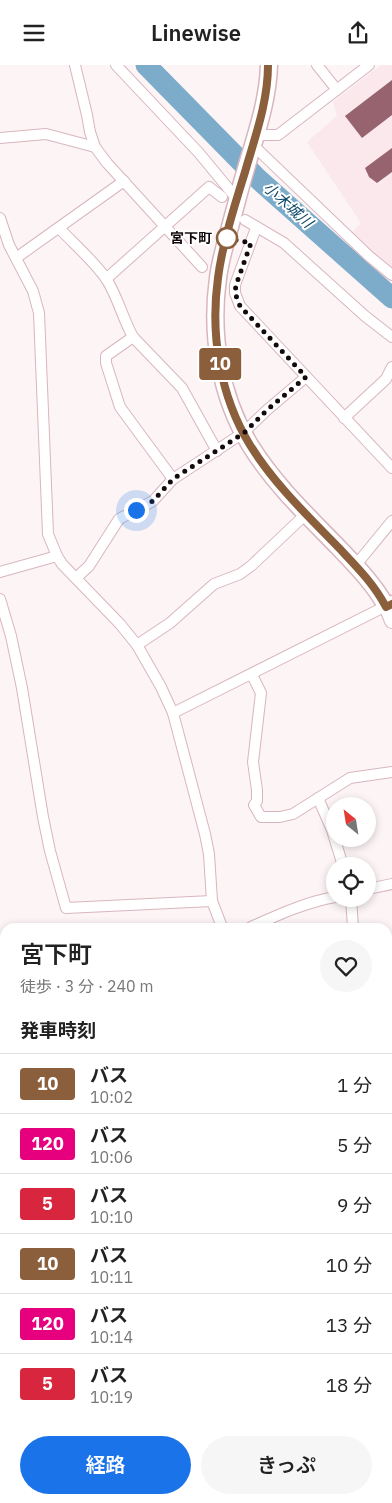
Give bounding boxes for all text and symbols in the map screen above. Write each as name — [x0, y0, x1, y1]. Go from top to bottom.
text: Linewise — [151, 18, 241, 47]
icon: menu — [20, 19, 48, 47]
icon: share — [344, 19, 372, 47]
water label: 小木城川 — [260, 177, 318, 233]
marker: 宮下町 — [216, 227, 238, 249]
place label: 宮下町 — [170, 229, 212, 247]
line badge: 10 — [198, 348, 242, 380]
text: 10 — [209, 352, 231, 375]
your location — [124, 498, 149, 523]
north arrow — [326, 797, 376, 847]
map controls — [326, 797, 376, 907]
button: locate — [326, 857, 376, 907]
text: 宮下町 — [20, 938, 92, 970]
button: heart — [320, 940, 372, 992]
text: 徒歩 · 3 分 · 240 m — [20, 976, 153, 996]
text: 発車時刻 — [20, 1018, 96, 1042]
text: バス — [90, 1063, 128, 1087]
text: 10 — [37, 1072, 58, 1095]
text: 1 分 — [337, 1073, 372, 1097]
text: 10:02 — [90, 1087, 133, 1107]
text: バス — [90, 1123, 128, 1147]
text: 120 — [31, 1132, 64, 1155]
text: 5 分 — [337, 1133, 372, 1157]
text: 10:06 — [90, 1147, 133, 1167]
text: バス — [90, 1183, 128, 1207]
text: 5 — [42, 1192, 53, 1215]
text: 9 分 — [337, 1193, 372, 1217]
text: 10:10 — [90, 1207, 133, 1227]
text: バス — [90, 1243, 128, 1267]
text: 10 — [37, 1252, 58, 1275]
text: 10 分 — [326, 1253, 372, 1277]
text: 10:11 — [90, 1267, 133, 1287]
text: バス — [90, 1303, 128, 1327]
text: 120 — [31, 1312, 64, 1335]
text: 13 分 — [326, 1313, 372, 1337]
text: 10:14 — [90, 1327, 133, 1347]
text: バス — [90, 1363, 128, 1387]
text: 5 — [42, 1372, 53, 1395]
text: 18 分 — [326, 1373, 372, 1397]
text: 10:19 — [90, 1387, 133, 1407]
button: 経路 — [20, 1436, 191, 1494]
button: きっぷ — [201, 1436, 372, 1494]

